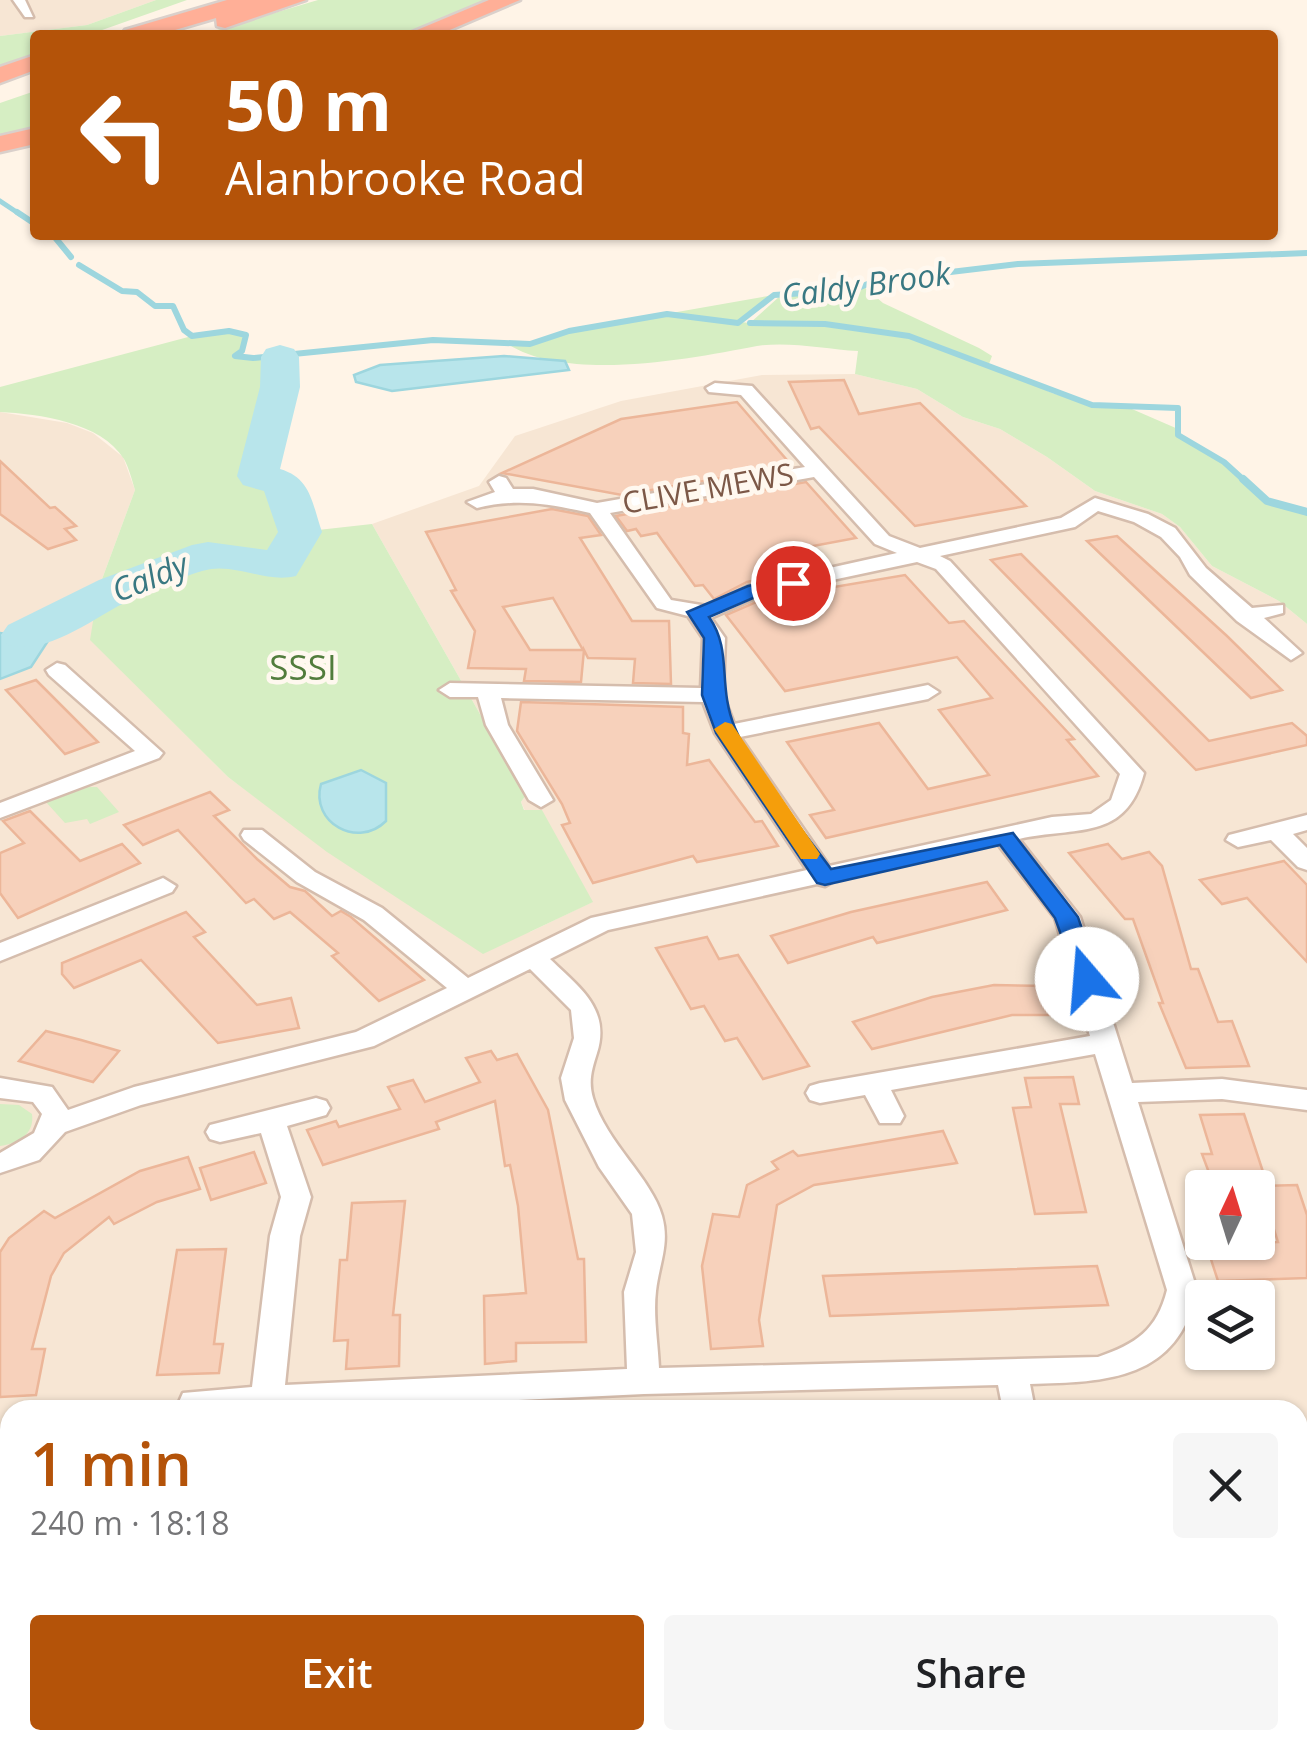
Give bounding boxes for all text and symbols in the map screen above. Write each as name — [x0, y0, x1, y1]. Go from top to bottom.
text: 50 m — [225, 56, 392, 152]
icon: left — [60, 70, 190, 200]
text: Alanbrooke Road — [225, 147, 585, 208]
water label: Caldy Brook — [779, 250, 954, 317]
street label: CLIVE MEWS — [619, 452, 797, 523]
water label: Caldy — [105, 541, 196, 611]
pin — [751, 541, 836, 626]
icon: arrive — [766, 556, 821, 611]
park label: SSSI — [269, 643, 337, 690]
position arrow — [1035, 927, 1139, 1031]
north arrow — [1185, 1170, 1275, 1260]
map controls — [1185, 1170, 1275, 1370]
button: layers — [1185, 1280, 1275, 1370]
text: 1 min — [30, 1422, 192, 1504]
button: close — [1173, 1433, 1278, 1538]
text: 240 m · 18:18 — [30, 1501, 229, 1544]
button: Exit — [30, 1615, 644, 1730]
button: Share — [664, 1615, 1278, 1730]

